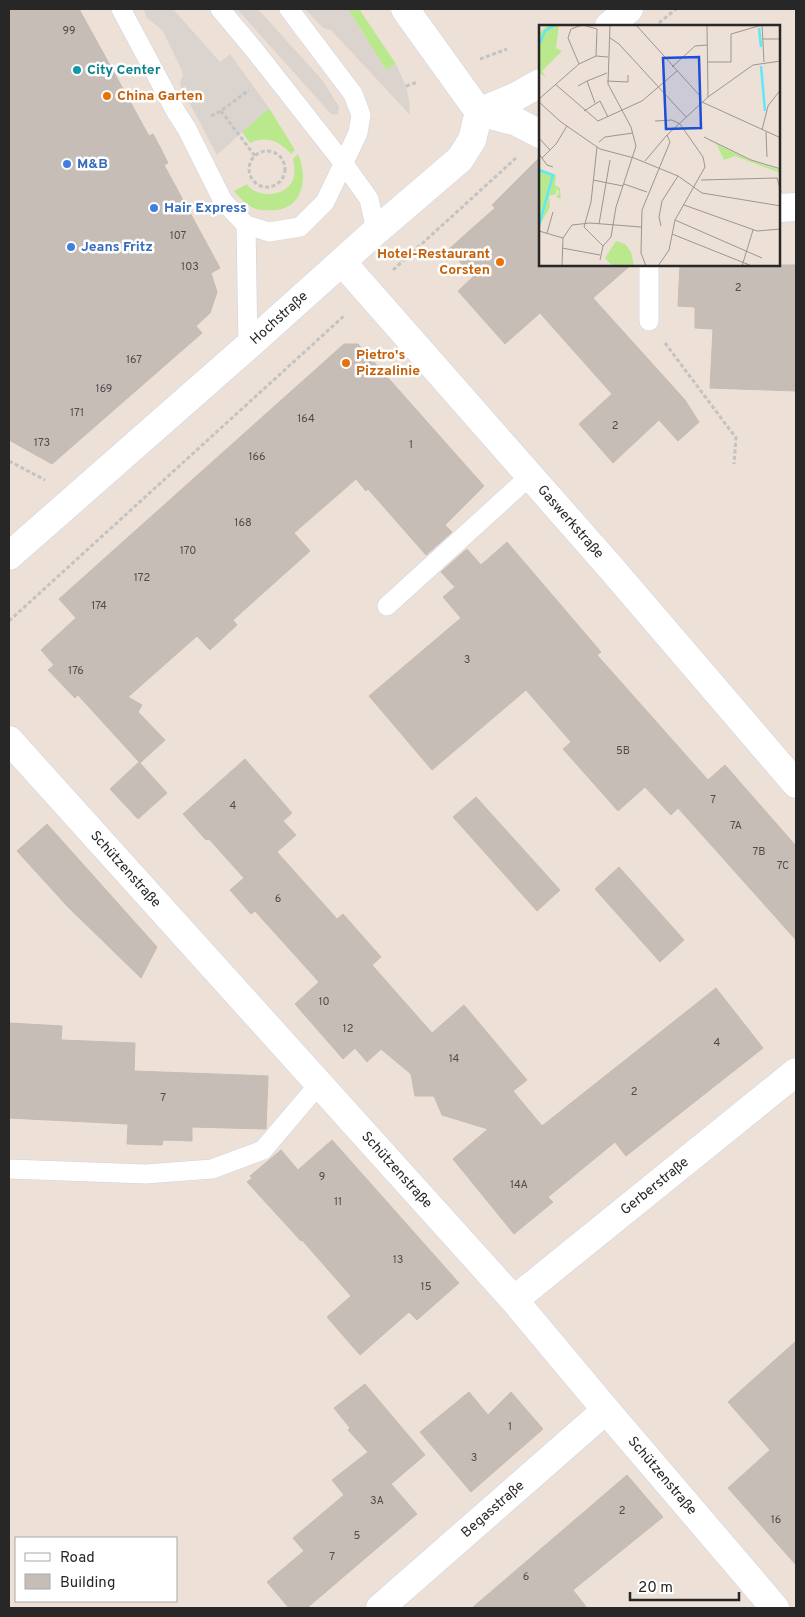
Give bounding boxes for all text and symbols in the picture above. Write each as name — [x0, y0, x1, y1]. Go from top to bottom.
house number: 99 — [62, 24, 76, 38]
inset map — [539, 25, 780, 266]
place label: City Center — [87, 62, 161, 79]
marker: City Center — [71, 64, 83, 76]
place label: China Garten — [117, 88, 203, 105]
marker: China Garten — [101, 90, 113, 102]
place label: M&B — [77, 156, 108, 173]
marker: M&B — [61, 158, 73, 170]
place label: Hair Express — [164, 200, 247, 217]
marker: Hair Express — [148, 202, 160, 214]
house number: 107 — [170, 229, 187, 243]
place label: Jeans Fritz — [81, 239, 153, 256]
marker: Jeans Fritz — [65, 241, 77, 253]
place label: Hotel-Restaurant Corsten — [377, 246, 490, 279]
marker: Hotel-Restaurant Corsten — [494, 256, 506, 268]
house number: 103 — [181, 260, 199, 274]
house number: 2 — [735, 281, 741, 295]
street label: Hochstraße — [247, 288, 312, 348]
place label: Pietro's Pizzalinie — [356, 347, 420, 380]
house number: 167 — [126, 353, 142, 367]
marker: Pietro's Pizzalinie — [340, 357, 352, 369]
house number: 169 — [96, 382, 112, 396]
house number: 171 — [70, 406, 84, 420]
house number: 164 — [297, 412, 315, 426]
house number: 2 — [612, 419, 618, 433]
house number: 173 — [34, 436, 50, 450]
house number: 1 — [409, 438, 413, 452]
house number: 166 — [248, 450, 266, 464]
street label: Gaswerkstraße — [534, 481, 607, 562]
house number: 168 — [234, 516, 252, 530]
house number: 170 — [180, 544, 196, 558]
house number: 172 — [134, 571, 150, 585]
house number: 174 — [91, 599, 107, 613]
house number: 3 — [464, 653, 470, 667]
house number: 176 — [68, 664, 84, 678]
house number: 5B — [616, 744, 630, 758]
house number: 7 — [710, 793, 716, 807]
house number: 4 — [230, 799, 237, 813]
house number: 7A — [730, 819, 742, 833]
street label: Schützenstraße — [87, 827, 165, 911]
house number: 7B — [753, 845, 765, 859]
house number: 7C — [777, 859, 789, 873]
house number: 6 — [275, 892, 281, 906]
house number: 10 — [318, 995, 330, 1009]
house number: 12 — [343, 1022, 353, 1036]
house number: 4 — [714, 1036, 721, 1050]
house number: 14 — [449, 1052, 460, 1066]
house number: 2 — [631, 1085, 637, 1099]
house number: 7 — [160, 1091, 166, 1105]
street label: Schützenstraße — [358, 1128, 436, 1212]
street label: Gerberstraße — [617, 1154, 692, 1219]
house number: 9 — [319, 1170, 325, 1184]
house number: 14A — [510, 1178, 528, 1192]
house number: 11 — [334, 1195, 342, 1209]
house number: 13 — [393, 1253, 403, 1267]
house number: 15 — [421, 1280, 432, 1294]
house number: 1 — [508, 1420, 512, 1434]
street label: Schützenstraße — [624, 1433, 700, 1518]
house number: 3 — [471, 1451, 477, 1465]
street label: Begasstraße — [458, 1477, 528, 1541]
house number: 3A — [370, 1494, 384, 1508]
house number: 2 — [619, 1504, 625, 1518]
house number: 16 — [771, 1513, 781, 1527]
house number: 5 — [354, 1529, 361, 1543]
legend — [15, 1537, 178, 1602]
text: Road — [60, 1549, 95, 1568]
house number: 7 — [329, 1550, 335, 1564]
house number: 6 — [523, 1570, 529, 1584]
scale bar — [630, 1570, 739, 1602]
text: Building — [60, 1574, 115, 1593]
text: 20 m — [638, 1579, 673, 1598]

